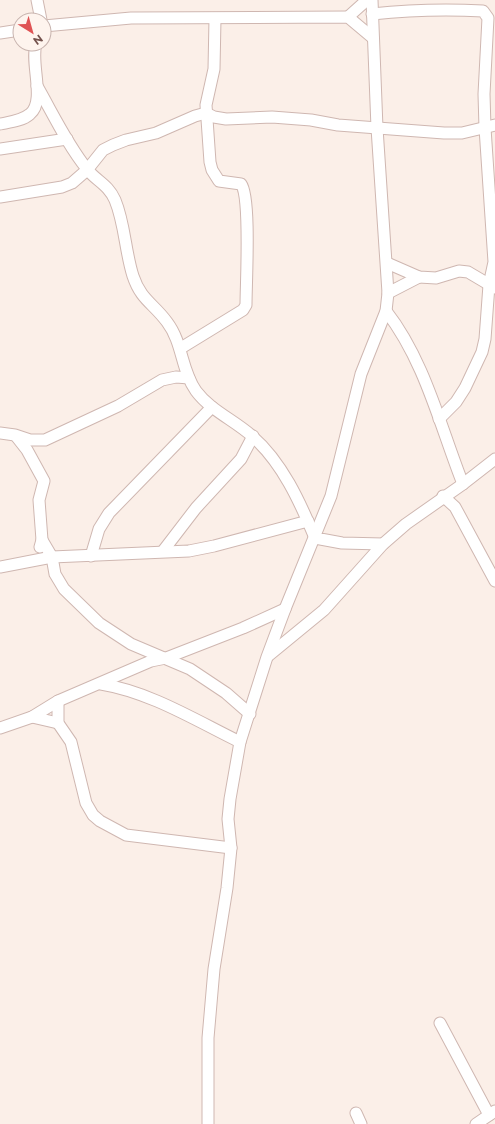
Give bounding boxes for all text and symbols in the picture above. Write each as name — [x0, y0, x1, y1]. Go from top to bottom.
north arrow — [12, 12, 52, 52]
text: N — [30, 32, 46, 48]

